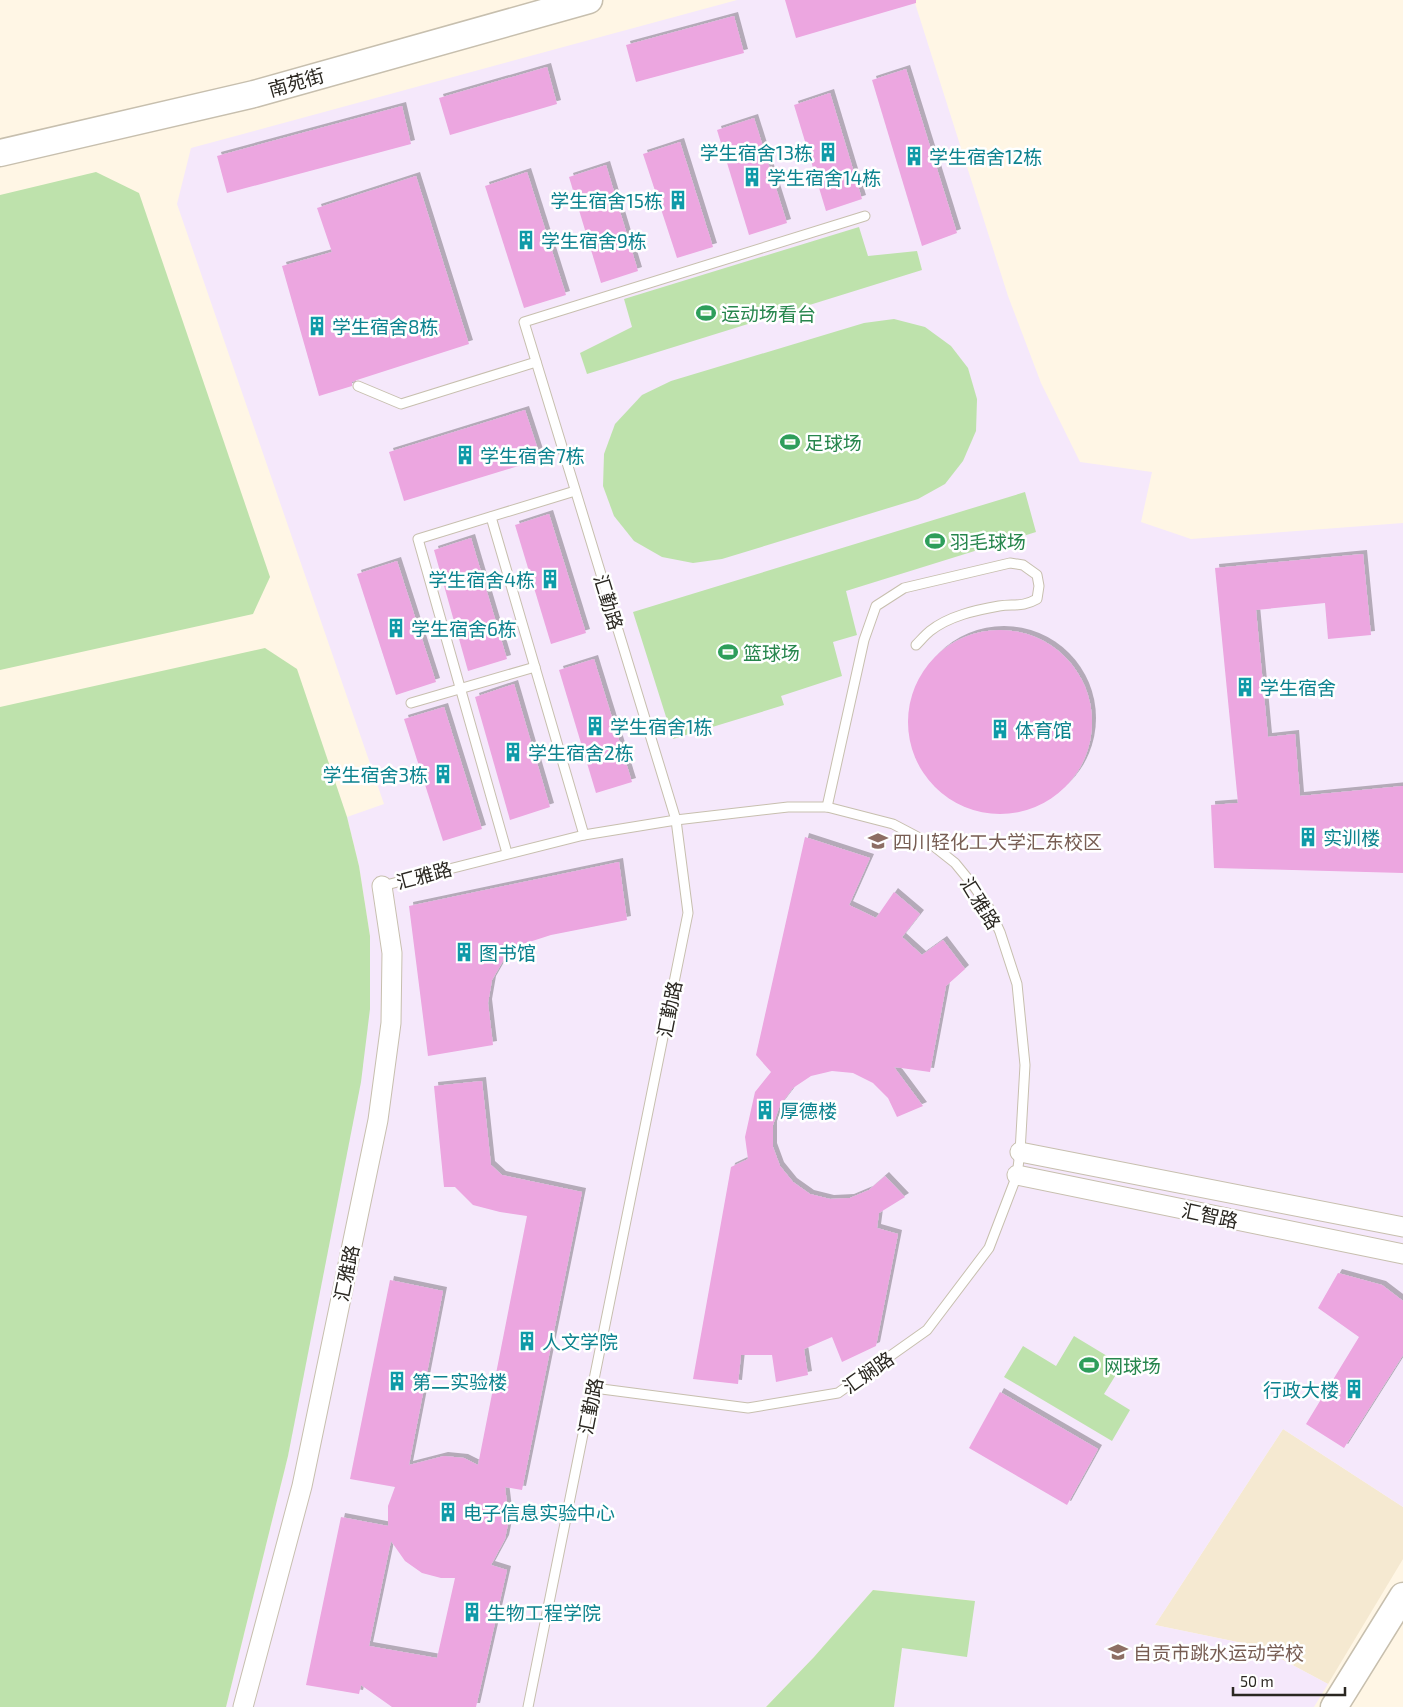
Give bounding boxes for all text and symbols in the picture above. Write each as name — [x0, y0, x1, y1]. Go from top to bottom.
street label: 南苑街 — [265, 63, 327, 101]
place label: 学生宿舍13栋 — [700, 141, 813, 164]
building icon: 学生宿舍13栋 — [817, 141, 839, 163]
building icon: 学生宿舍12栋 — [903, 145, 925, 167]
place label: 学生宿舍12栋 — [929, 145, 1042, 168]
building icon: 学生宿舍14栋 — [741, 166, 763, 188]
place label: 学生宿舍14栋 — [767, 166, 881, 189]
place label: 学生宿舍15栋 — [550, 189, 663, 212]
building icon: 学生宿舍15栋 — [667, 189, 689, 211]
building icon: 学生宿舍9栋 — [515, 229, 537, 251]
place label: 学生宿舍9栋 — [541, 229, 647, 252]
sports icon: 运动场看台 — [695, 302, 717, 324]
place label: 运动场看台 — [721, 302, 816, 325]
building icon: 学生宿舍8栋 — [306, 315, 328, 337]
place label: 学生宿舍8栋 — [332, 315, 439, 338]
sports icon: 足球场 — [779, 431, 801, 453]
place label: 足球场 — [805, 431, 862, 454]
building icon: 学生宿舍7栋 — [454, 444, 476, 466]
place label: 学生宿舍7栋 — [480, 444, 585, 467]
sports icon: 羽毛球场 — [924, 530, 946, 552]
place label: 羽毛球场 — [950, 530, 1026, 553]
place label: 学生宿舍4栋 — [428, 568, 535, 591]
building icon: 学生宿舍4栋 — [539, 568, 561, 590]
street label: 汇勤路 — [590, 571, 628, 633]
building icon: 学生宿舍6栋 — [385, 617, 407, 639]
place label: 学生宿舍6栋 — [411, 617, 517, 640]
sports icon: 篮球场 — [717, 641, 739, 663]
place label: 篮球场 — [743, 641, 800, 664]
building icon: 学生宿舍 — [1234, 676, 1256, 698]
place label: 学生宿舍 — [1260, 676, 1336, 699]
building icon: 学生宿舍1栋 — [584, 715, 606, 737]
place label: 学生宿舍1栋 — [610, 715, 713, 738]
building icon: 体育馆 — [989, 718, 1011, 740]
place label: 体育馆 — [1015, 718, 1072, 741]
building icon: 学生宿舍2栋 — [502, 741, 524, 763]
place label: 学生宿舍2栋 — [528, 741, 634, 764]
place label: 学生宿舍3栋 — [322, 763, 428, 786]
building icon: 学生宿舍3栋 — [432, 763, 454, 785]
building icon: 实训楼 — [1297, 826, 1319, 848]
place label: 实训楼 — [1323, 826, 1380, 849]
school or university icon: 四川轻化工大学汇东校区 — [867, 830, 889, 852]
place label: 四川轻化工大学汇东校区 — [893, 830, 1102, 853]
street label: 汇雅路 — [393, 857, 455, 893]
street label: 汇雅路 — [956, 873, 1006, 933]
building icon: 图书馆 — [453, 941, 475, 963]
place label: 图书馆 — [479, 941, 536, 964]
street label: 汇勤路 — [652, 979, 686, 1039]
building icon: 厚德楼 — [754, 1099, 776, 1121]
place label: 厚德楼 — [780, 1099, 837, 1122]
street label: 汇智路 — [1180, 1198, 1240, 1232]
street label: 汇雅路 — [329, 1243, 363, 1303]
building icon: 人文学院 — [516, 1330, 538, 1352]
place label: 人文学院 — [542, 1330, 618, 1353]
street label: 汇娴路 — [838, 1346, 898, 1398]
sports icon: 网球场 — [1078, 1354, 1100, 1376]
place label: 网球场 — [1104, 1354, 1161, 1377]
building icon: 第二实验楼 — [386, 1370, 408, 1392]
place label: 第二实验楼 — [412, 1370, 507, 1393]
street label: 汇勤路 — [573, 1376, 607, 1436]
place label: 行政大楼 — [1263, 1378, 1339, 1401]
building icon: 行政大楼 — [1343, 1378, 1365, 1400]
building icon: 电子信息实验中心 — [437, 1501, 459, 1523]
place label: 电子信息实验中心 — [463, 1501, 615, 1524]
building icon: 生物工程学院 — [461, 1601, 483, 1623]
place label: 生物工程学院 — [487, 1601, 601, 1624]
school or university icon: 自贡市跳水运动学校 — [1107, 1641, 1129, 1663]
place label: 自贡市跳水运动学校 — [1133, 1641, 1304, 1664]
scale bar — [1233, 1664, 1346, 1696]
text: 50 m — [1240, 1672, 1274, 1690]

